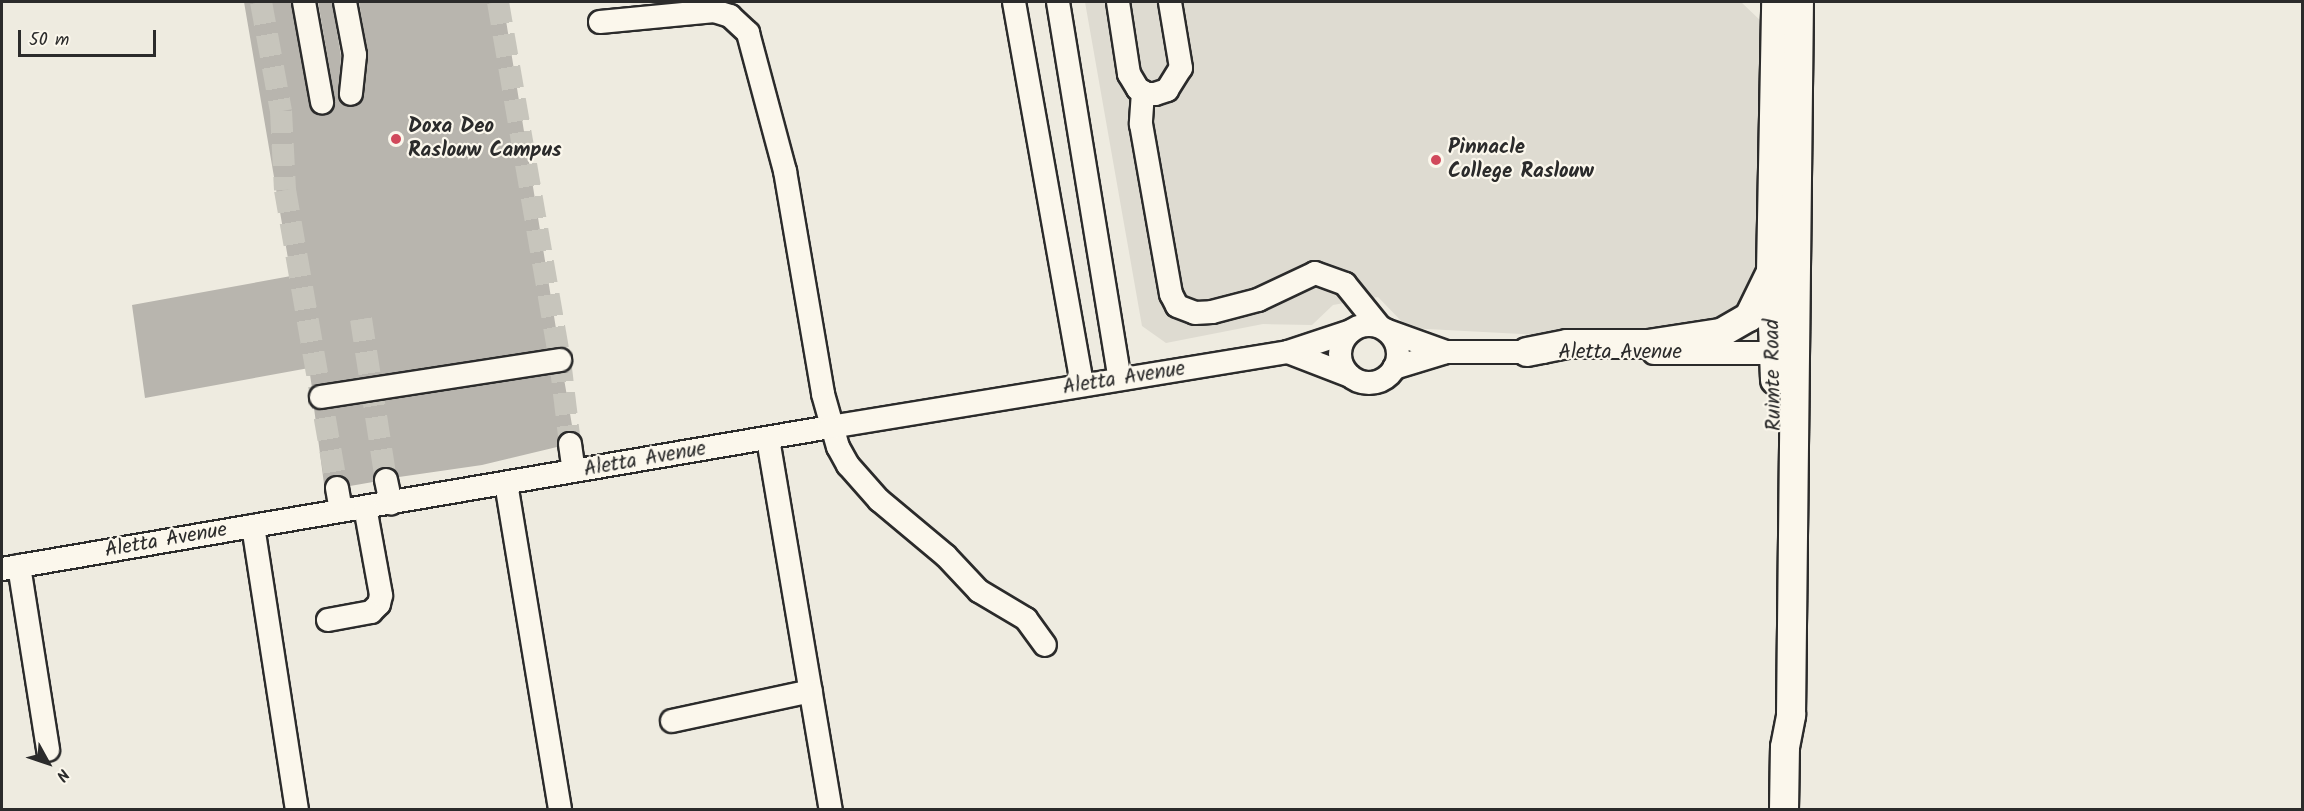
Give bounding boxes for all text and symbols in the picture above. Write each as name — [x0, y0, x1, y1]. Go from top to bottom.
scale bar — [21, 18, 159, 56]
text: 50 m — [29, 26, 69, 55]
place label: Doxa Deo Raslouw Campus — [408, 114, 562, 164]
marker: Doxa Deo Raslouw Campus — [389, 132, 403, 146]
place label: Pinnacle College Raslouw — [1448, 135, 1594, 185]
marker: Pinnacle College Raslouw — [1429, 153, 1443, 167]
street label: Ruimte Road — [1760, 319, 1788, 431]
street label: Aletta Avenue — [1558, 340, 1682, 366]
street label: Aletta Avenue — [1061, 357, 1187, 401]
street label: Aletta Avenue — [582, 437, 708, 483]
street label: Aletta Avenue — [103, 518, 229, 564]
north arrow — [18, 733, 78, 793]
text: N — [49, 763, 75, 787]

